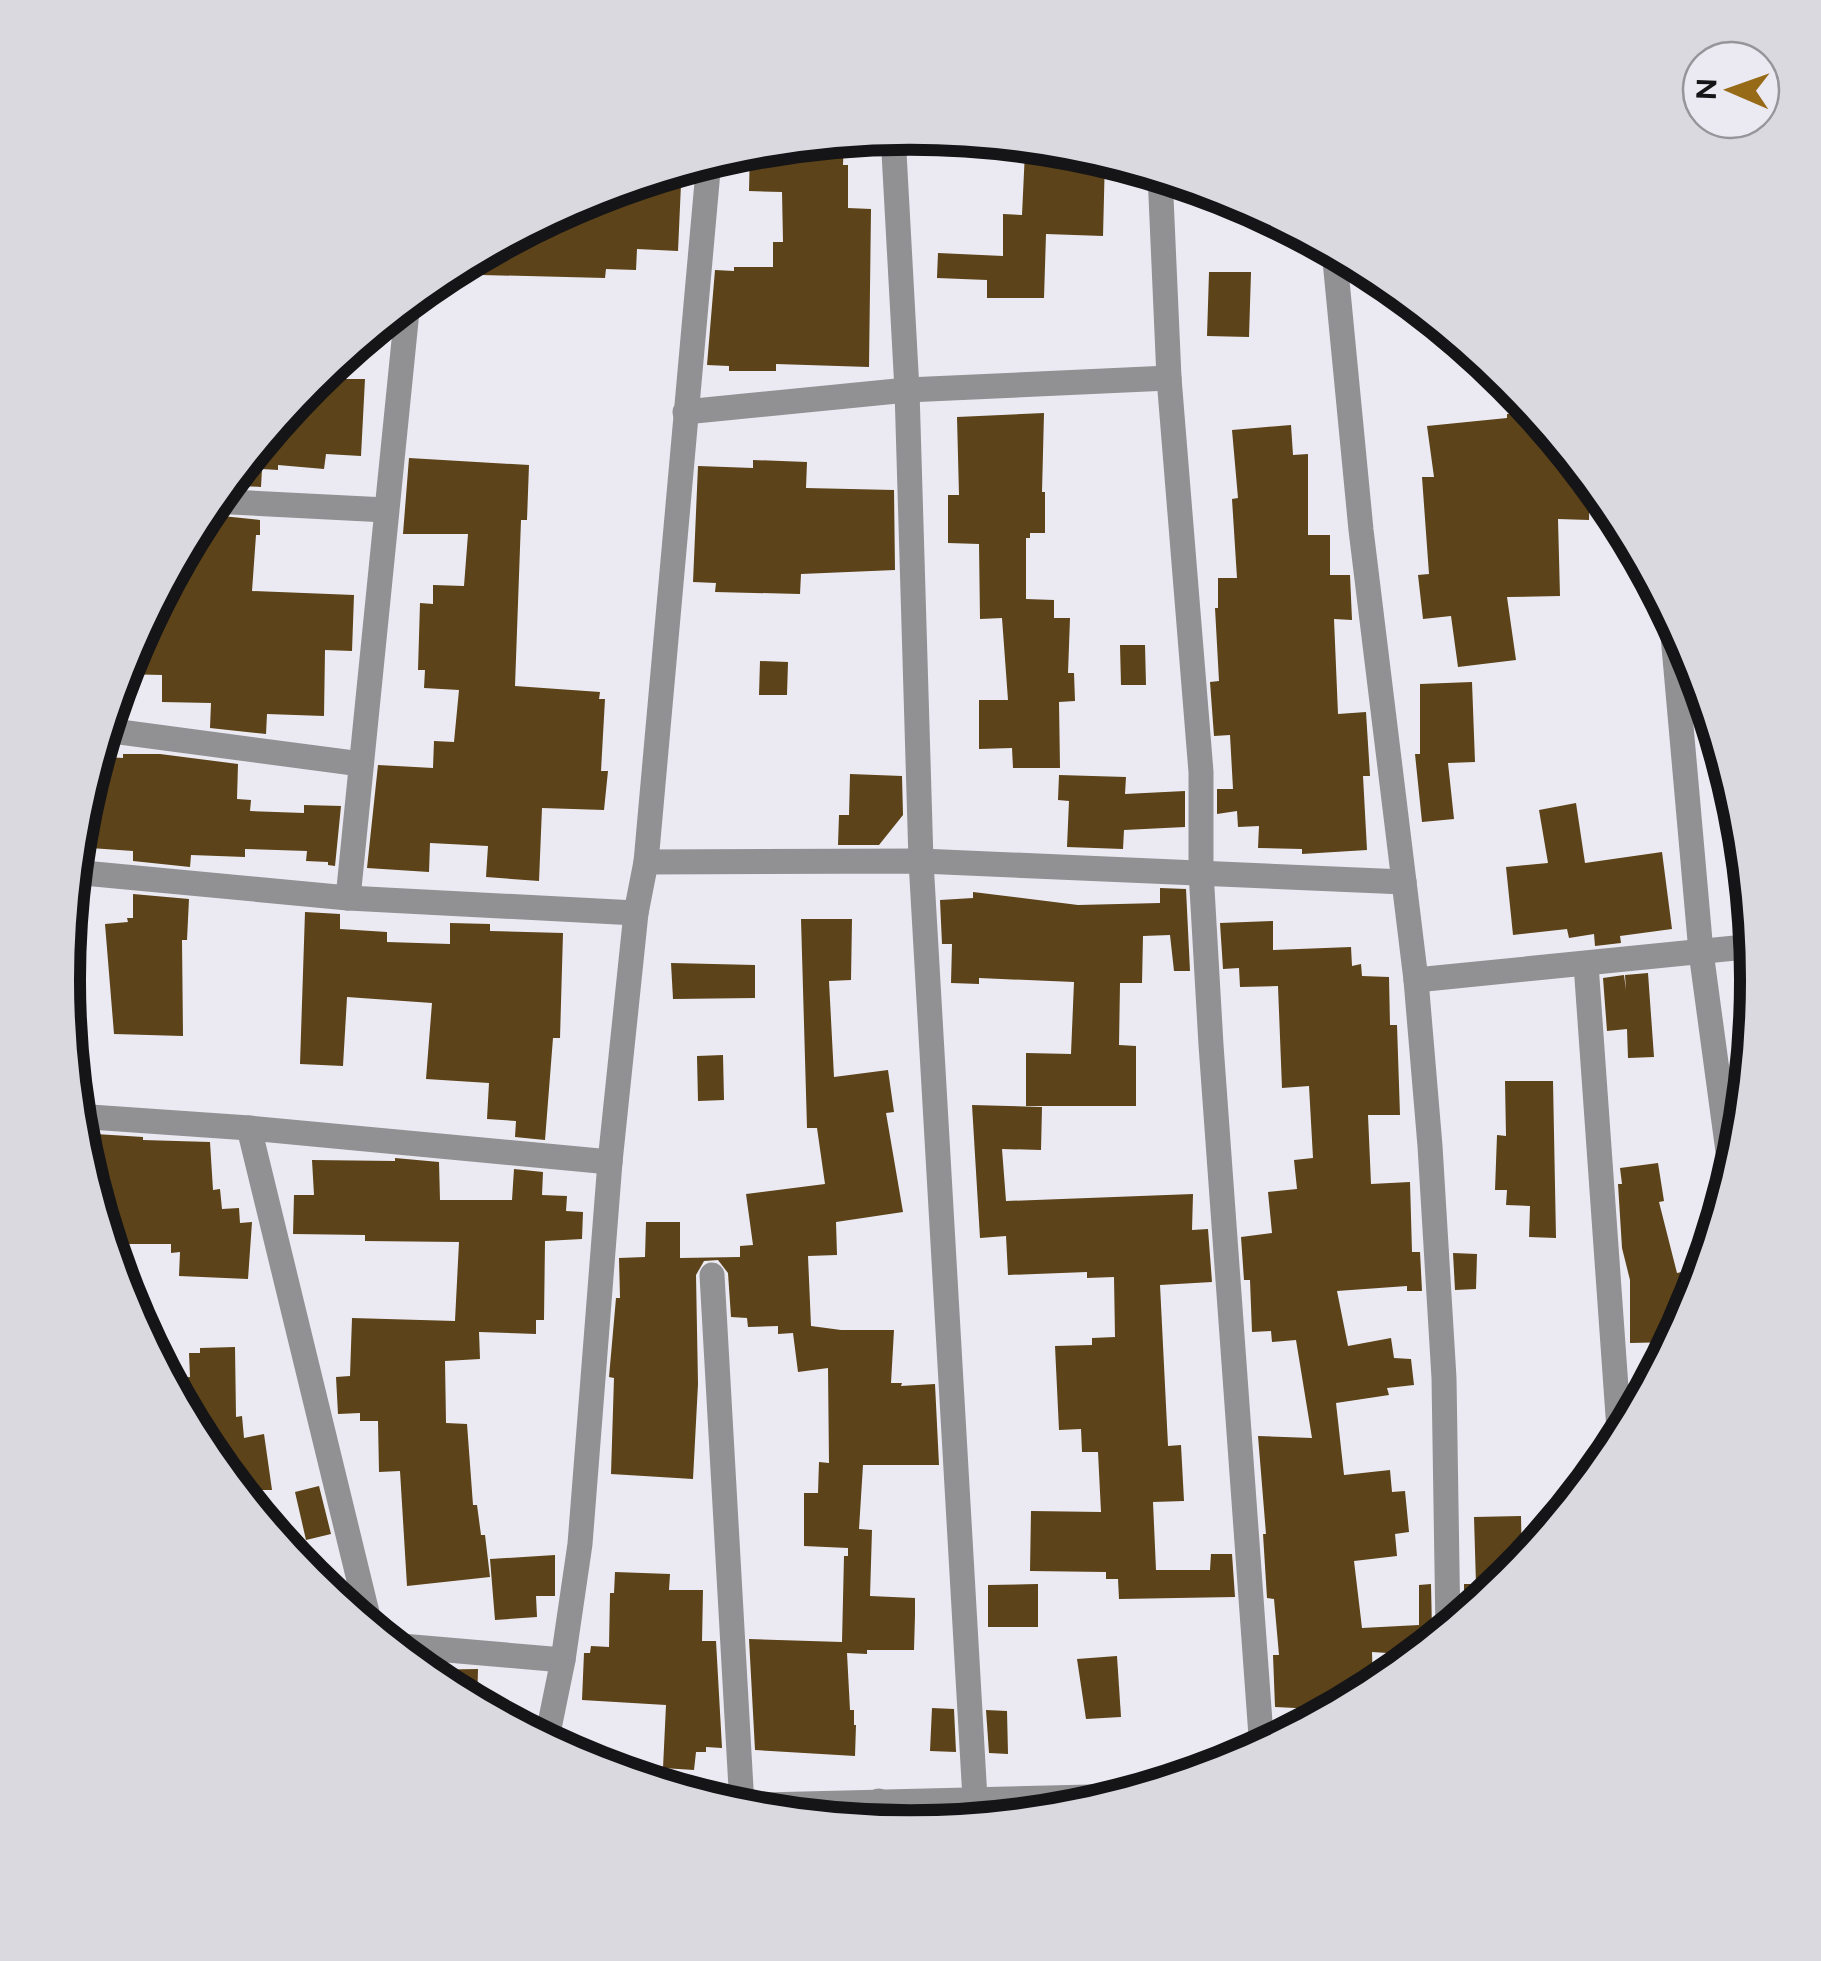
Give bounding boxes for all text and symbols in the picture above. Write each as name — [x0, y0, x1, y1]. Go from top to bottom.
north arrow — [1681, 40, 1781, 140]
text: N — [1689, 78, 1723, 101]

